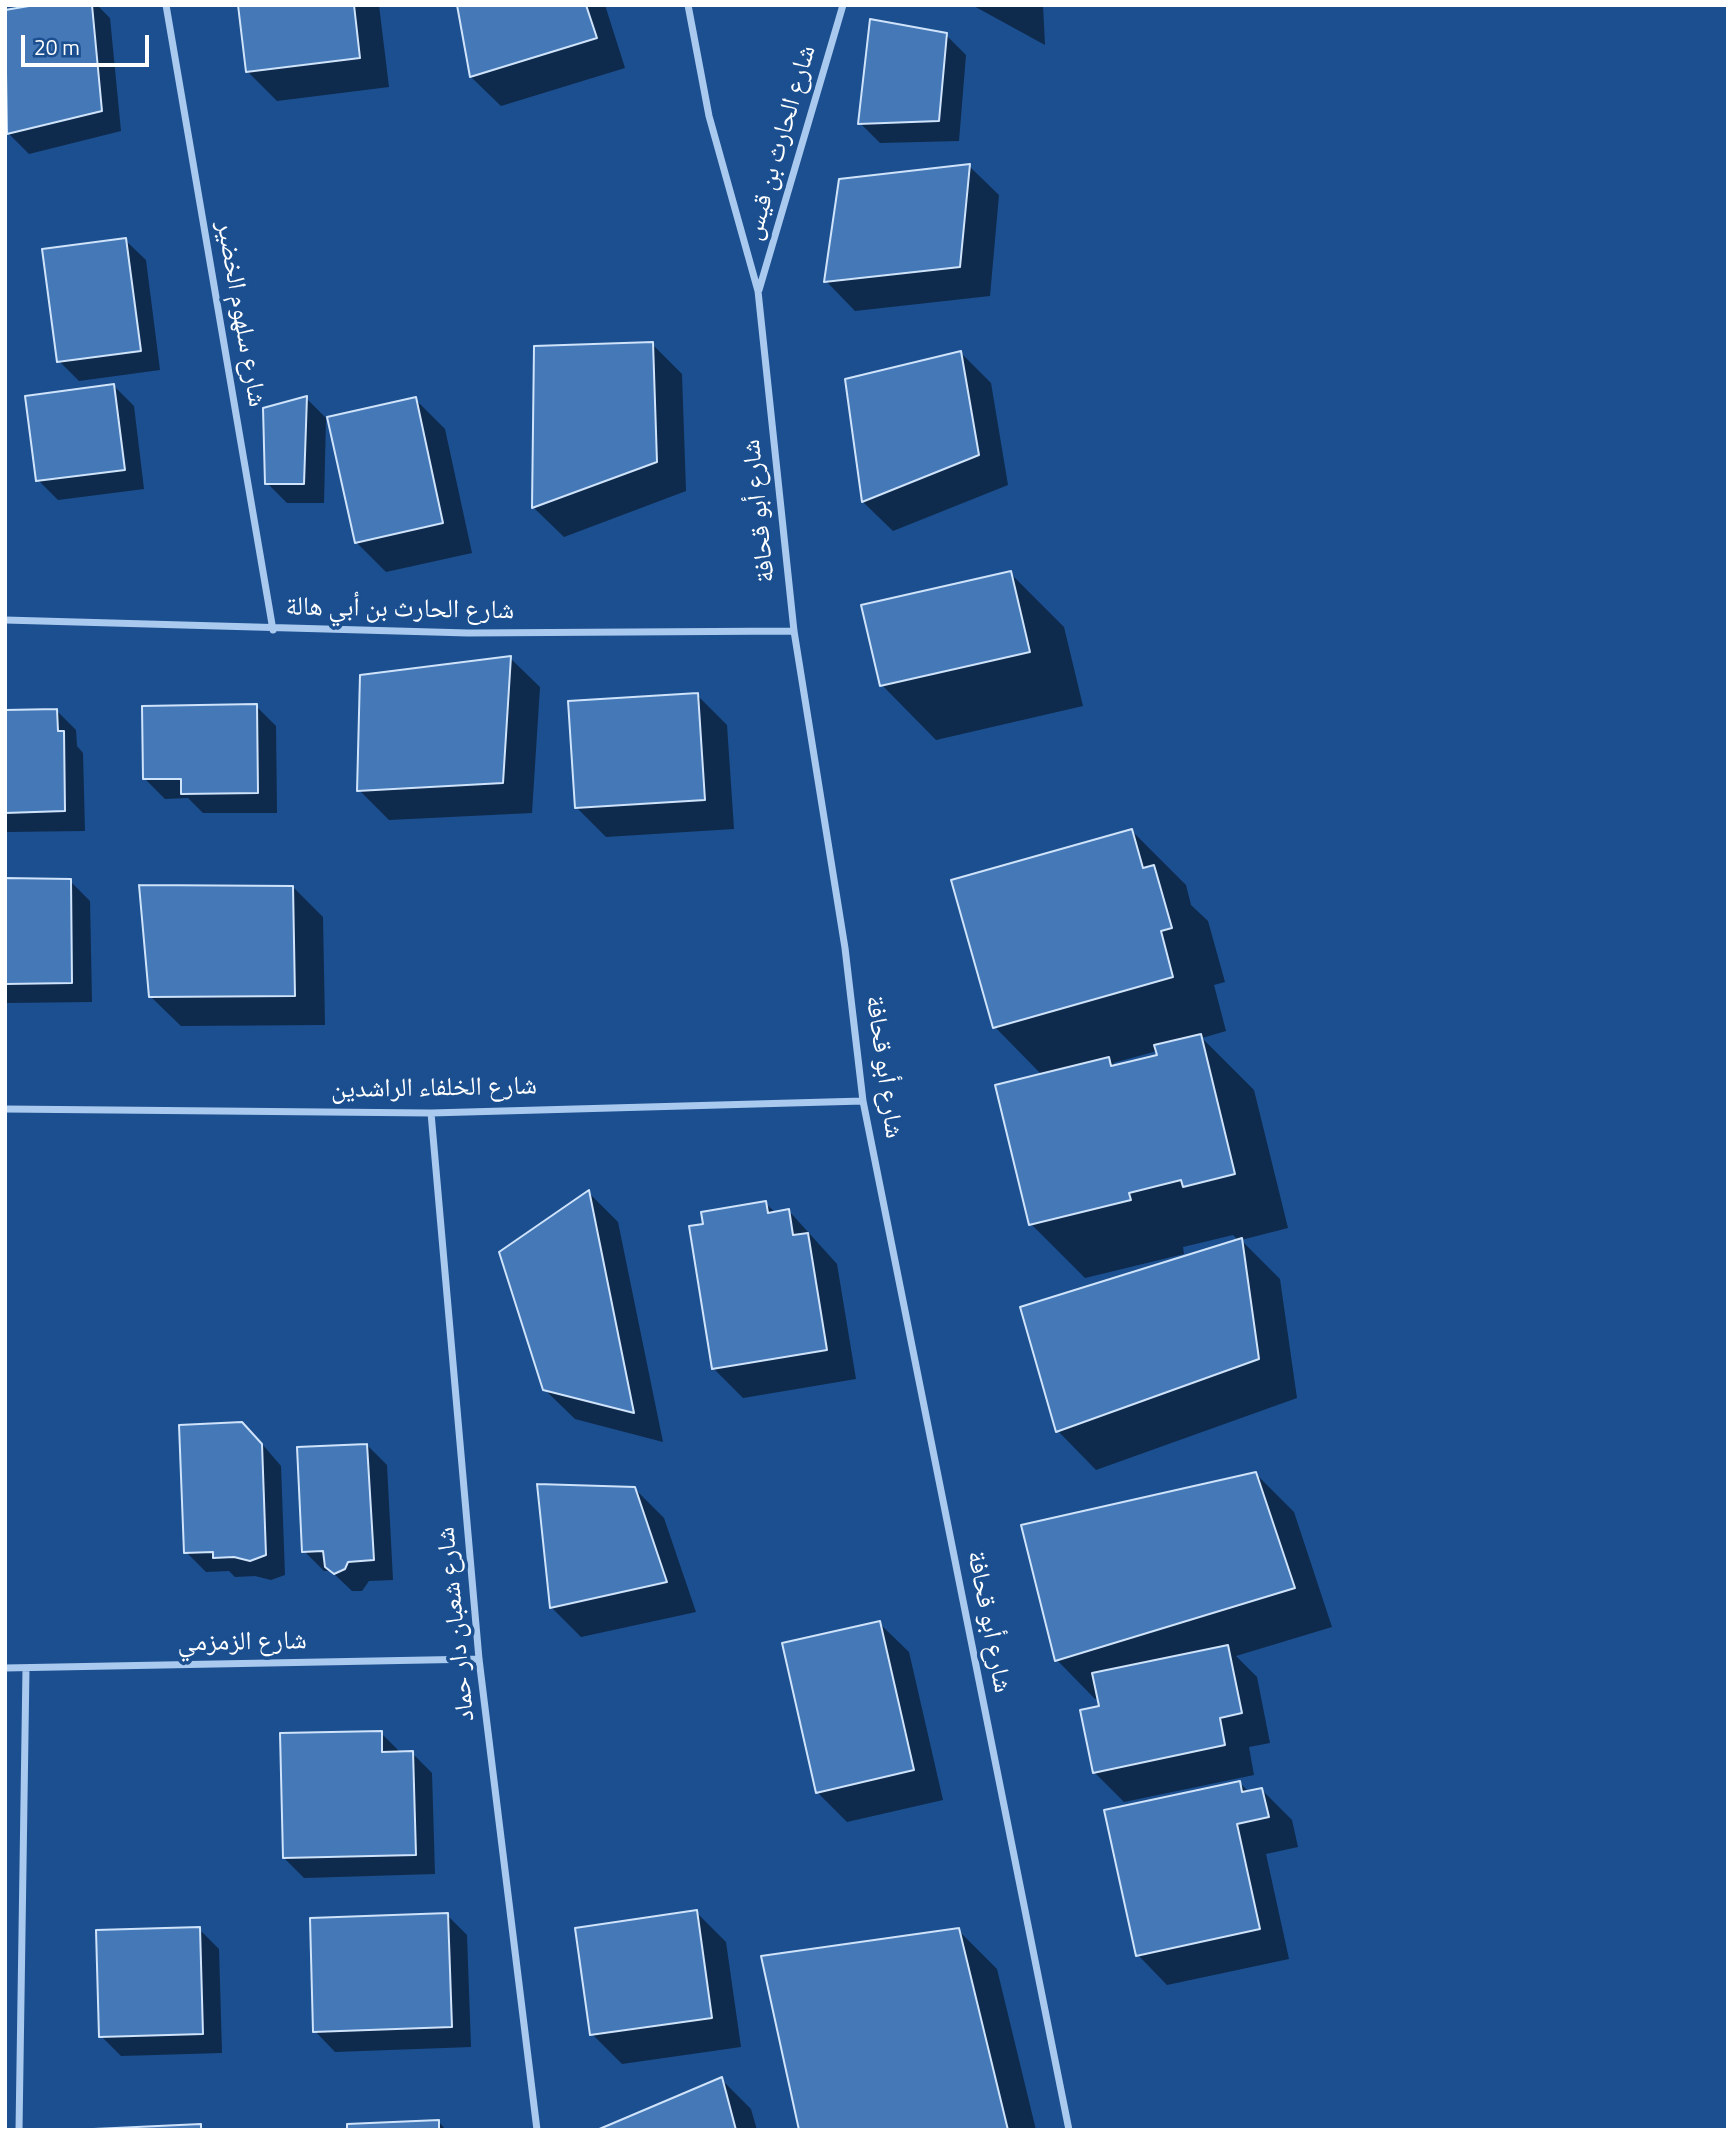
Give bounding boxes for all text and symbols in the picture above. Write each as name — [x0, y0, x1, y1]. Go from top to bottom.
scale bar — [24, 21, 152, 65]
text: 20 m — [34, 31, 80, 63]
street label: شارع الحارث بن قيس — [738, 42, 824, 244]
street label: شارع سلهوم الخضير — [208, 219, 272, 409]
street label: شارع أبو قحافة — [737, 438, 783, 584]
street label: شارع الحارث بن أبي هالة — [285, 592, 515, 628]
street label: شارع أبو قحافة — [858, 994, 908, 1140]
street label: شارع الخلفاء الراشدين — [331, 1072, 537, 1106]
street label: شارع شعبان دار حماد — [431, 1525, 483, 1723]
street label: شارع أبو قحافة — [959, 1548, 1017, 1696]
street label: شارع الزمزمي — [177, 1626, 307, 1660]

